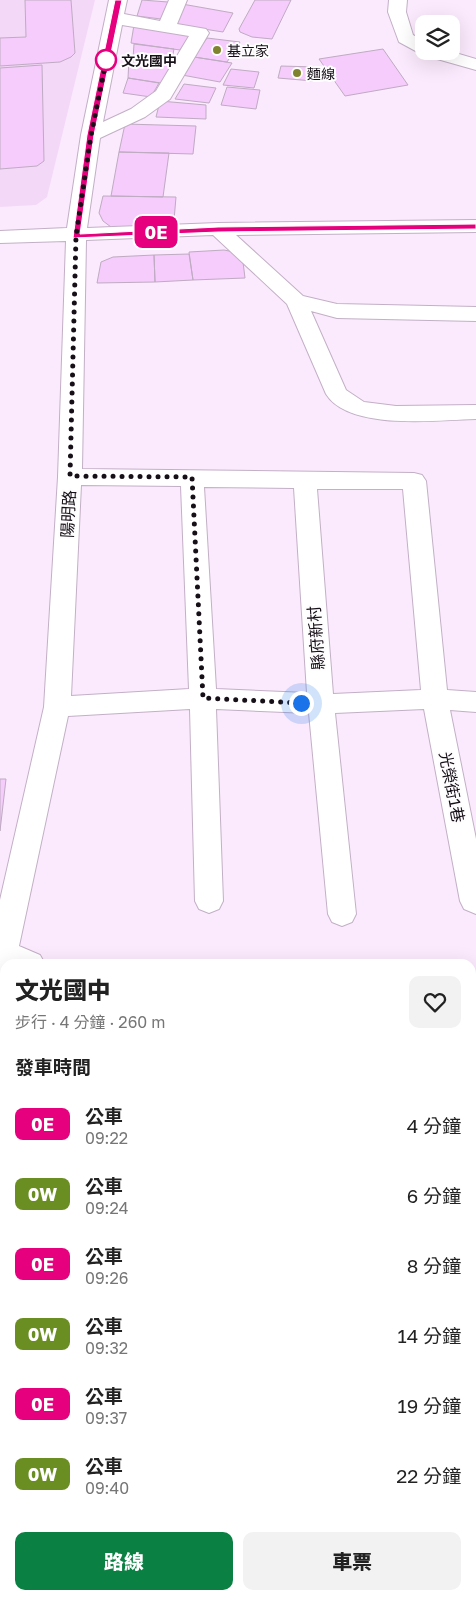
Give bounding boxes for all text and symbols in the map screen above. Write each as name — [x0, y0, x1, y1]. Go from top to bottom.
map controls — [415, 15, 460, 60]
button: layers — [415, 15, 460, 60]
place label: 基立家 — [227, 42, 269, 59]
marker: 基立家 — [211, 44, 223, 56]
marker: 文光國中 — [95, 49, 117, 71]
place label: 文光國中 — [121, 52, 177, 69]
place label: 麵線 — [307, 65, 335, 82]
marker: 麵線 — [291, 67, 303, 79]
line badge: 0E — [134, 216, 178, 248]
text: 0E — [145, 221, 167, 243]
street label: 陽明路 — [57, 490, 79, 538]
street label: 縣府新村 — [304, 605, 328, 671]
your location — [289, 691, 314, 716]
street label: 光榮街1巷 — [435, 750, 469, 824]
text: 文光國中 — [15, 975, 111, 1004]
button: heart — [409, 976, 461, 1028]
text: 步行 · 4 分鐘 · 260 m — [15, 1012, 165, 1032]
text: 發車時間 — [15, 1055, 91, 1078]
text: 公車 — [85, 1104, 123, 1127]
text: 0E — [31, 1113, 54, 1135]
text: 4 分鐘 — [407, 1114, 461, 1137]
text: 09:22 — [85, 1128, 128, 1148]
text: 公車 — [85, 1174, 123, 1197]
text: 0W — [28, 1183, 57, 1205]
text: 6 分鐘 — [407, 1184, 461, 1207]
text: 09:24 — [85, 1198, 128, 1218]
text: 公車 — [85, 1244, 123, 1267]
text: 0E — [31, 1253, 54, 1275]
text: 8 分鐘 — [407, 1254, 461, 1277]
text: 09:26 — [85, 1268, 128, 1288]
text: 公車 — [85, 1314, 123, 1337]
text: 0W — [28, 1323, 57, 1345]
text: 14 分鐘 — [397, 1324, 461, 1347]
text: 09:32 — [85, 1338, 128, 1358]
text: 公車 — [85, 1384, 123, 1407]
text: 0E — [31, 1393, 54, 1415]
text: 19 分鐘 — [398, 1394, 461, 1417]
text: 09:37 — [85, 1408, 127, 1428]
text: 公車 — [85, 1454, 123, 1477]
text: 0W — [28, 1463, 57, 1485]
text: 22 分鐘 — [396, 1464, 461, 1487]
text: 09:40 — [85, 1478, 129, 1498]
button: 路線 — [15, 1532, 233, 1590]
button: 車票 — [243, 1532, 461, 1590]

